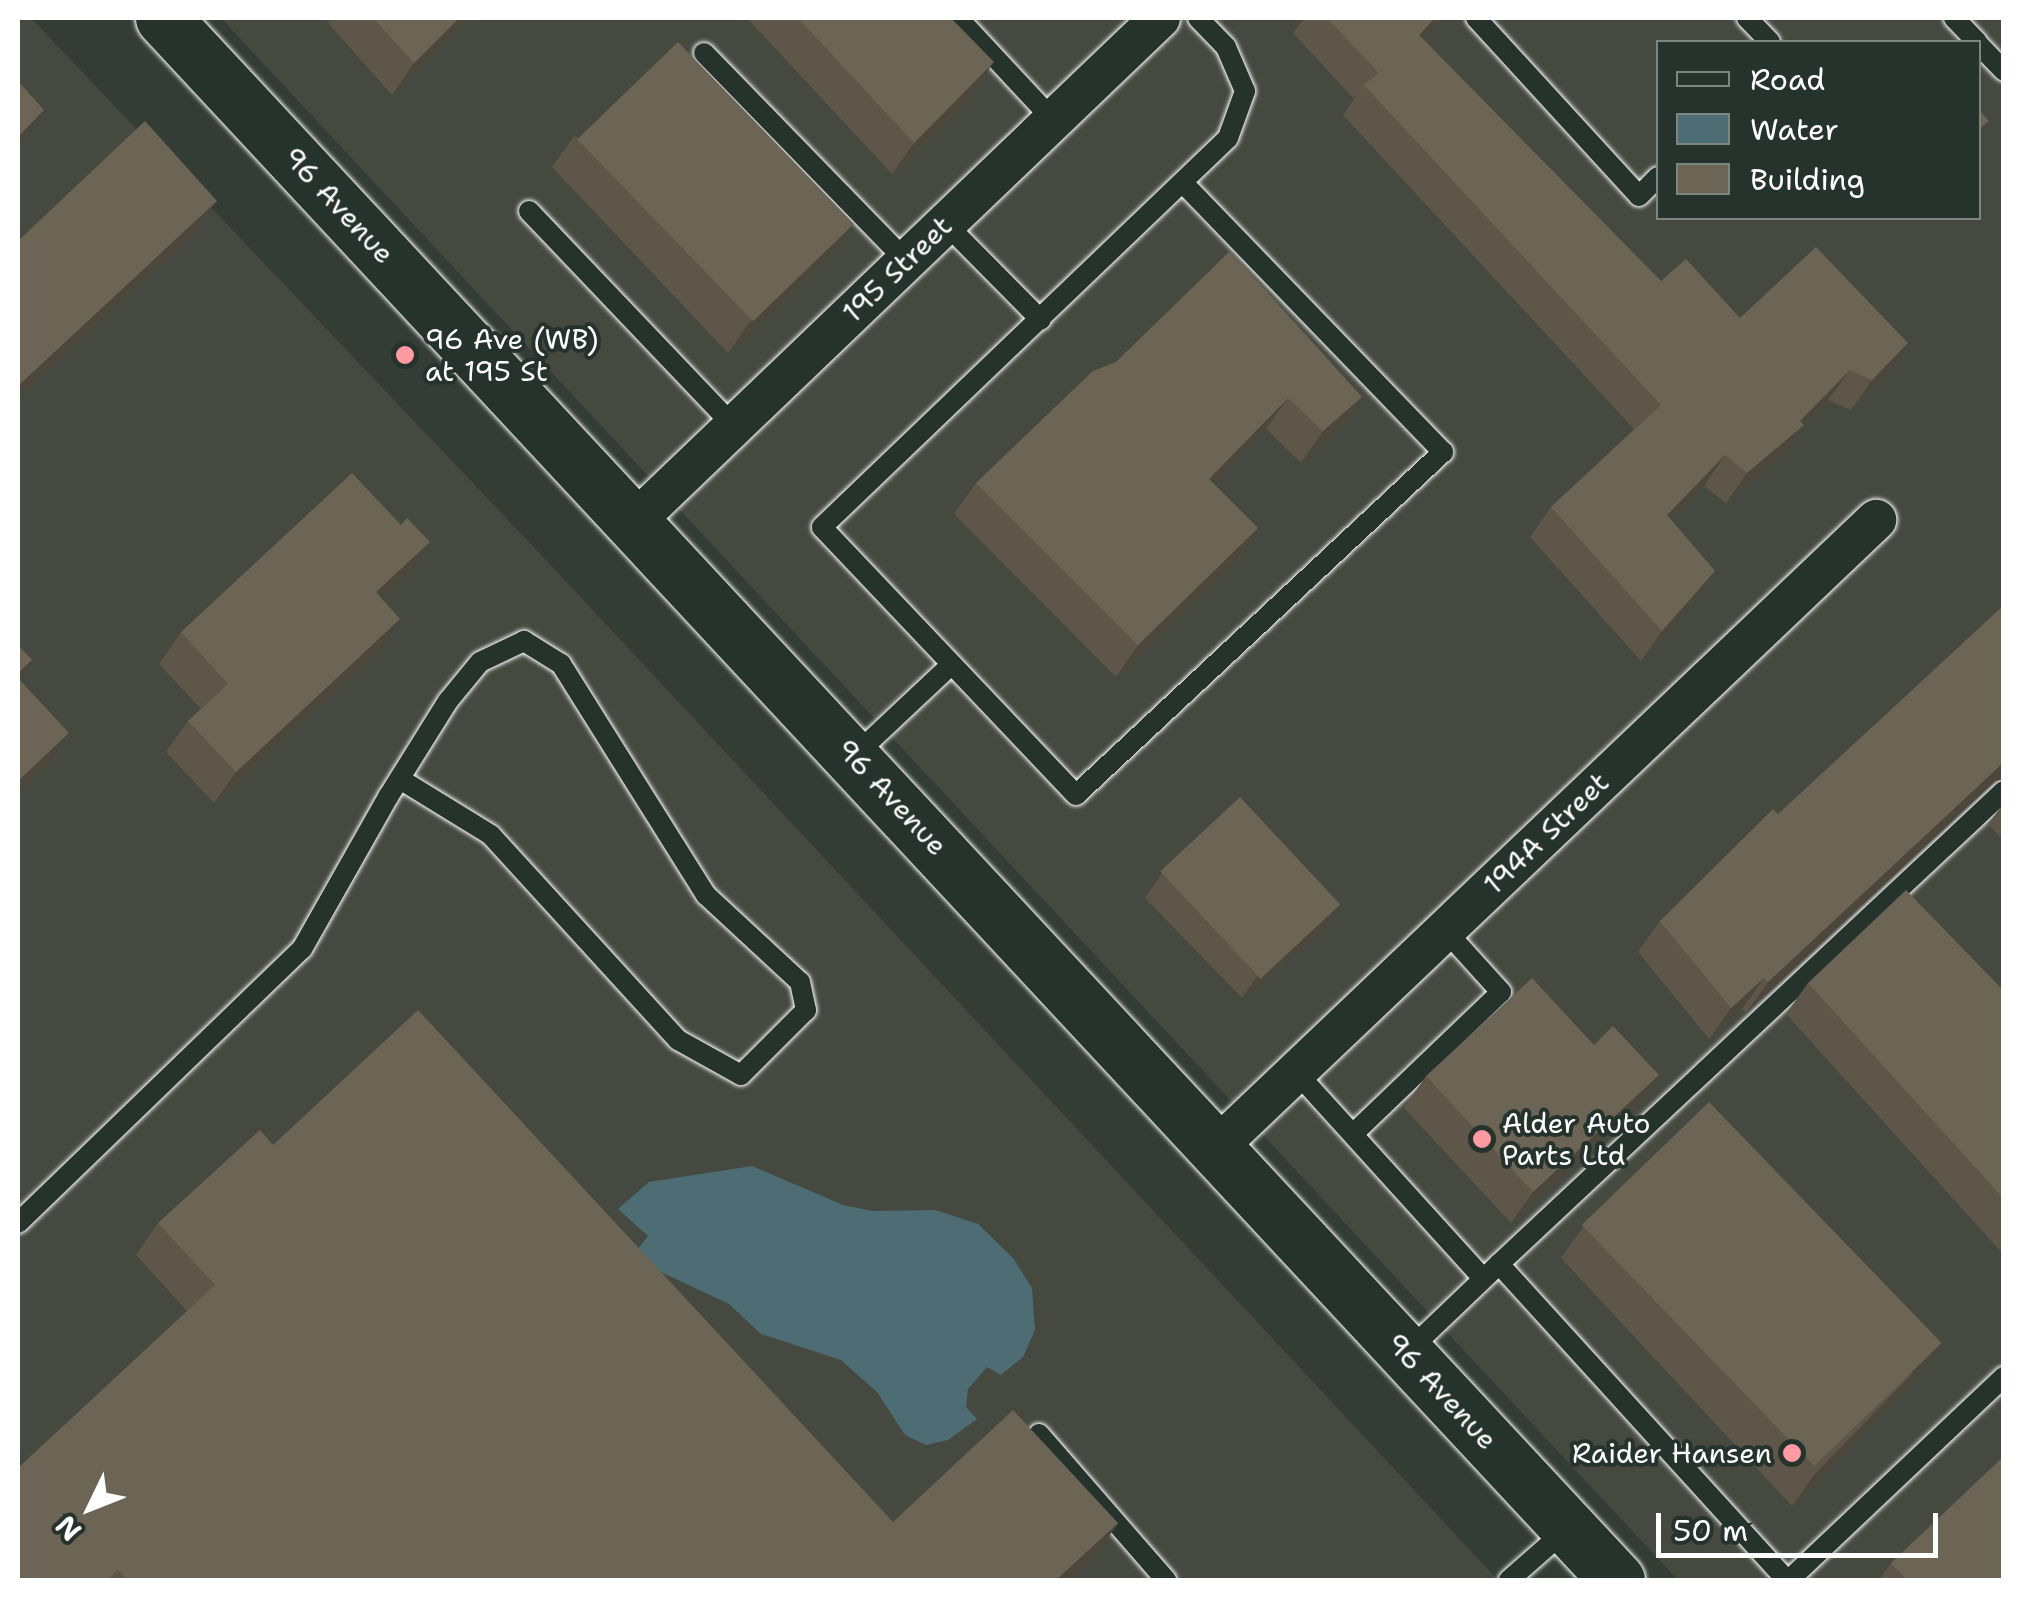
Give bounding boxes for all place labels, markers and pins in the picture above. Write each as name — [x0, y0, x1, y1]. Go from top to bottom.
place label: 96 Ave (WB) at 195 St — [425, 322, 599, 388]
marker: 96 Ave (WB) at 195 St — [394, 344, 416, 366]
place label: Alder Auto Parts Ltd — [1502, 1106, 1650, 1172]
marker: Alder Auto Parts Ltd — [1471, 1128, 1493, 1150]
place label: Raider Hansen — [1572, 1436, 1772, 1470]
marker: Raider Hansen — [1781, 1442, 1803, 1464]

